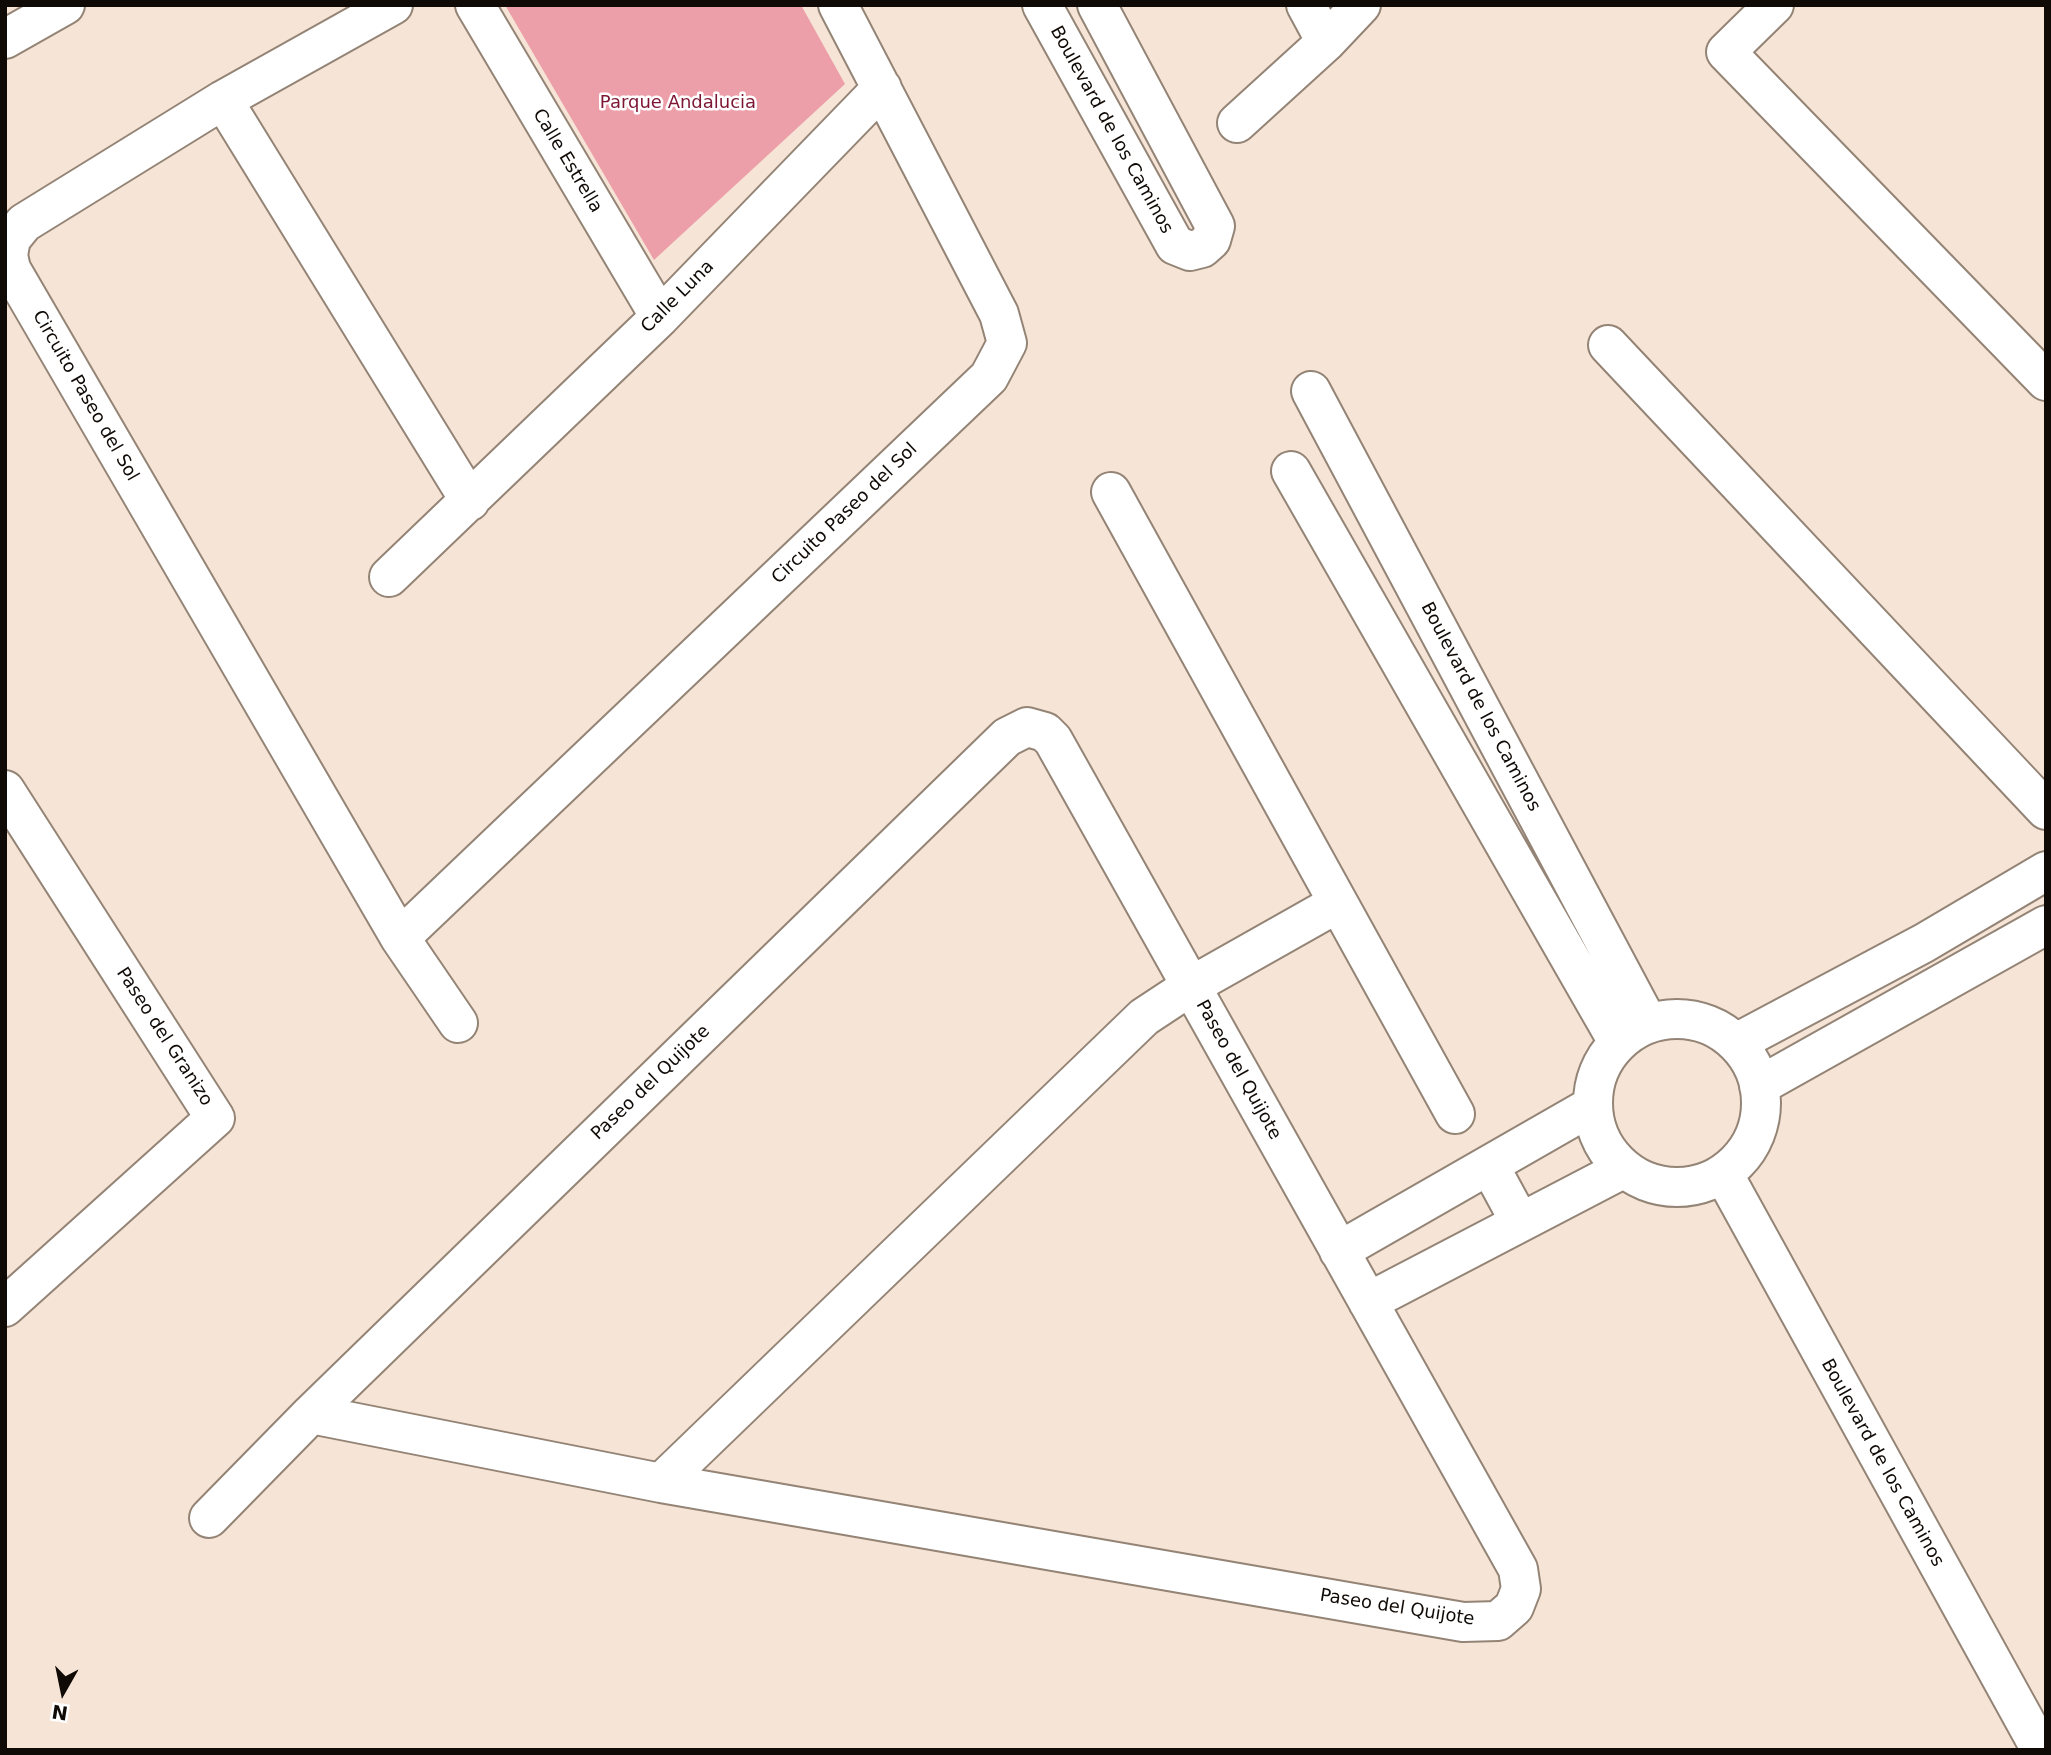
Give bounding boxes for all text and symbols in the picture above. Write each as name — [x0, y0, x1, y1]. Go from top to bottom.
street label: Boulevard de los Caminos — [1045, 22, 1177, 238]
park label: Parque Andalucia — [600, 92, 756, 114]
street label: Calle Estrella — [528, 105, 606, 217]
street label: Calle Luna — [637, 256, 719, 338]
street label: Circuito Paseo del Sol — [27, 307, 143, 485]
street label: Circuito Paseo del Sol — [768, 439, 922, 589]
street label: Boulevard de los Caminos — [1416, 599, 1544, 815]
street label: Paseo del Granizo — [111, 964, 217, 1110]
street label: Paseo del Quijote — [1191, 996, 1285, 1144]
street label: Paseo del Quijote — [587, 1021, 715, 1145]
street label: Boulevard de los Caminos — [1816, 1355, 1948, 1571]
street label: Paseo del Quijote — [1318, 1585, 1476, 1631]
north arrow — [28, 1657, 98, 1727]
text: N — [50, 1701, 69, 1725]

